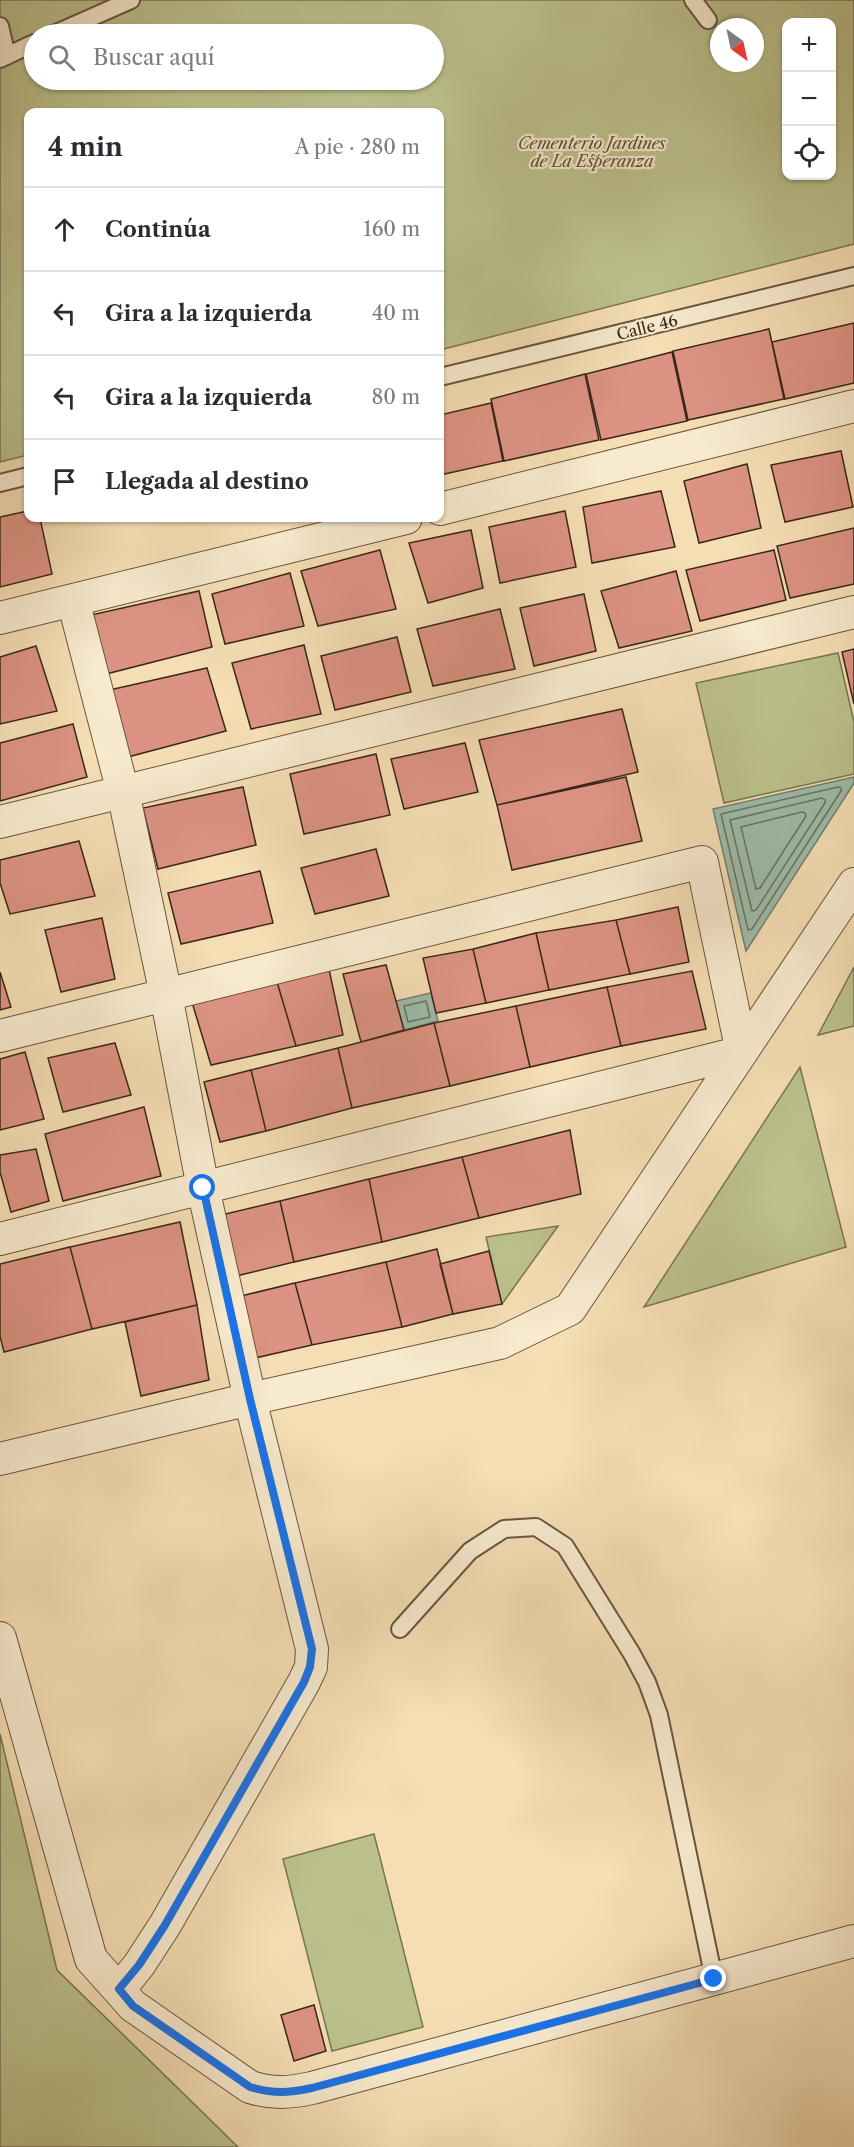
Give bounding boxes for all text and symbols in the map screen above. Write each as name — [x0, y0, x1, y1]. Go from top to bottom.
north arrow — [710, 18, 764, 72]
map controls — [782, 18, 836, 180]
button: + — [782, 18, 836, 72]
search box — [24, 24, 444, 90]
icon: search — [45, 41, 78, 74]
text: Buscar aquí — [93, 44, 215, 71]
button: − — [782, 72, 836, 126]
button: locate — [782, 126, 836, 180]
text: 4 min — [48, 131, 123, 163]
park label: Cementerio Jardines de La Esperanza — [518, 133, 666, 171]
text: A pie · 280 m — [295, 135, 420, 159]
icon: ahead — [48, 213, 81, 246]
text: Continúa — [105, 216, 211, 243]
text: 160 m — [363, 217, 420, 241]
icon: left — [48, 297, 81, 330]
text: Gira a la izquierda — [105, 300, 312, 327]
text: 40 m — [372, 301, 420, 325]
street label: Calle 46 — [614, 310, 680, 344]
icon: left — [48, 381, 81, 414]
text: Gira a la izquierda — [105, 384, 312, 411]
text: 80 m — [372, 385, 420, 409]
icon: arrive — [48, 465, 81, 498]
text: Llegada al destino — [105, 468, 309, 495]
route start — [189, 1174, 215, 1200]
route end — [700, 1965, 726, 1991]

